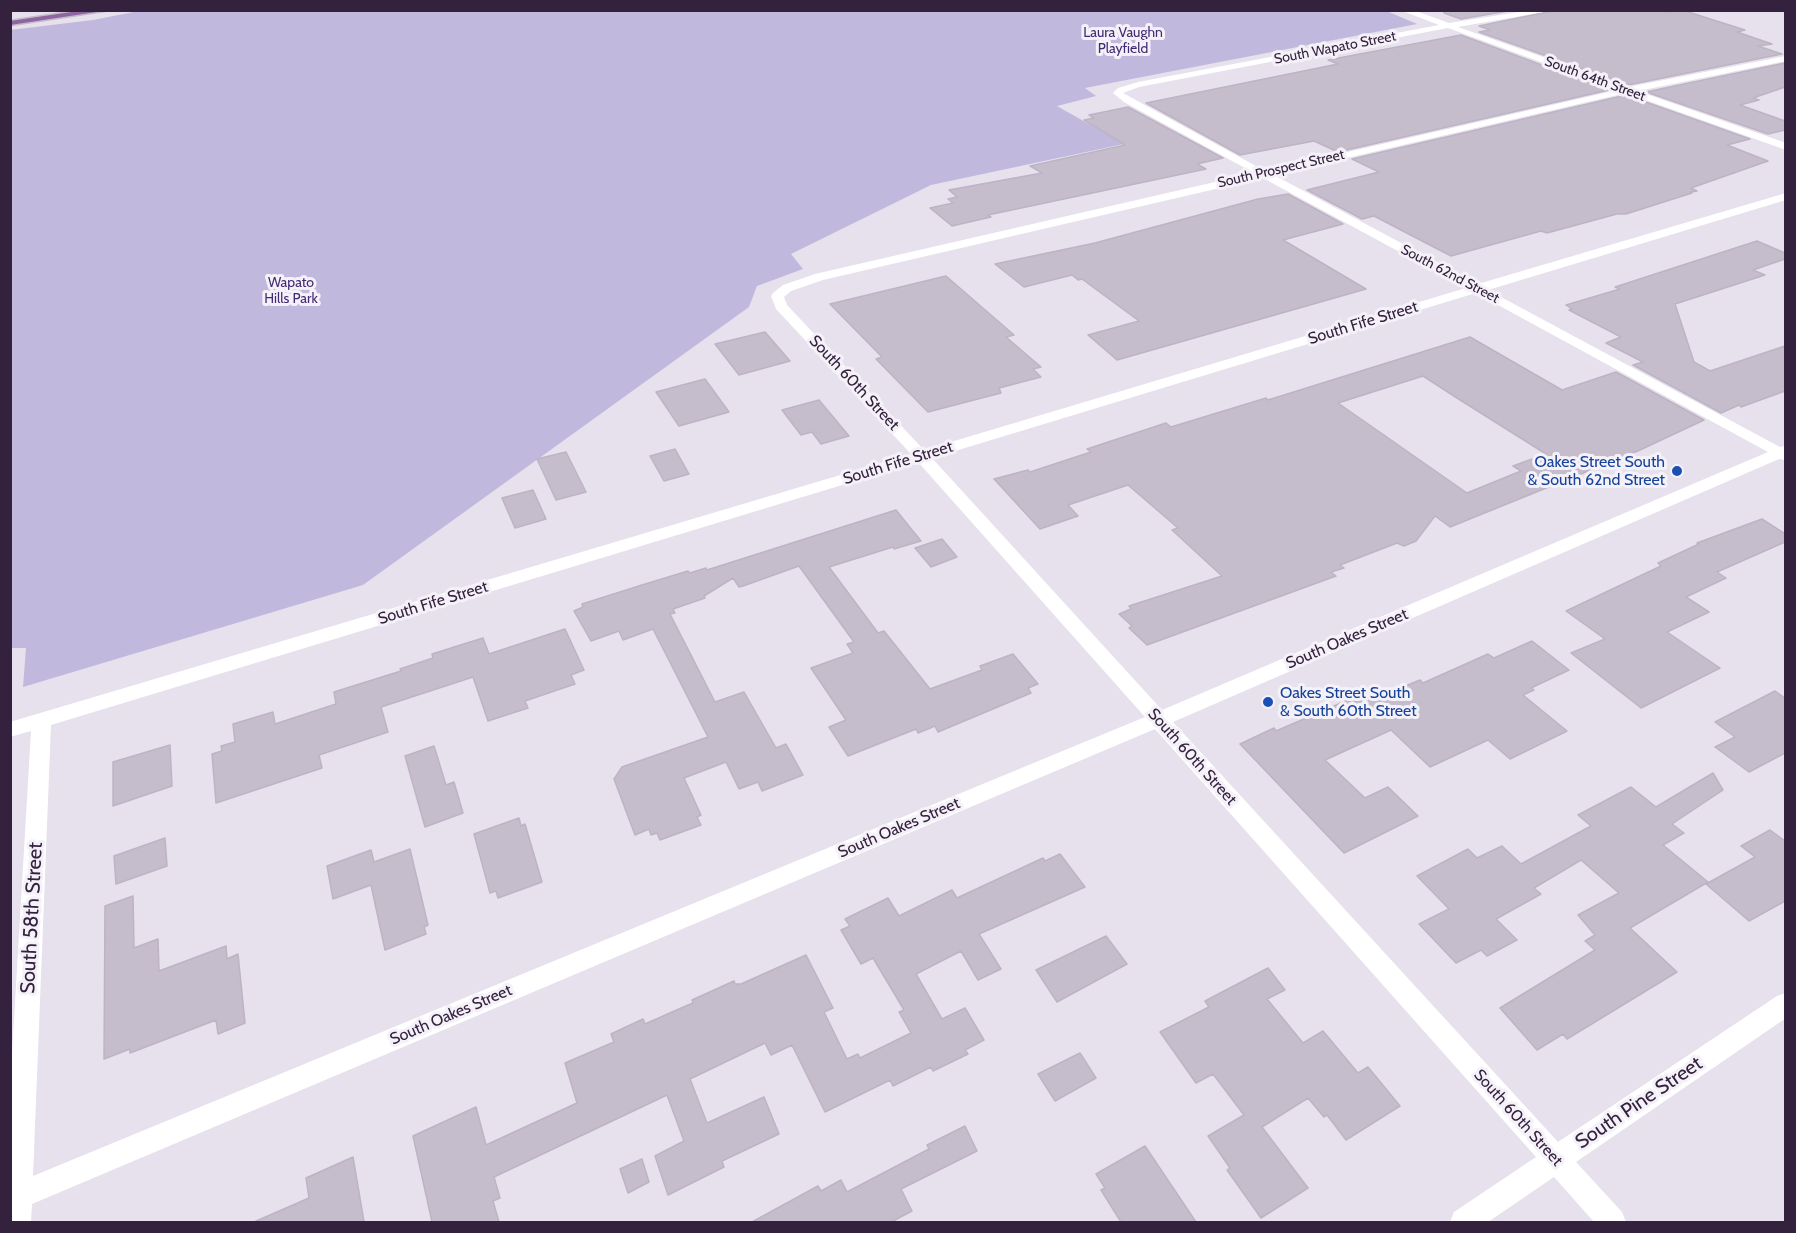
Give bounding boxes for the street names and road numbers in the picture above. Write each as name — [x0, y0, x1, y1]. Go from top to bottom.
street label: South Wapato Street — [1273, 28, 1397, 68]
street label: South 64th Street — [1542, 53, 1648, 105]
street label: South Prospect Street — [1216, 146, 1346, 192]
street label: South 62nd Street — [1398, 241, 1502, 307]
street label: South Fife Street — [1306, 297, 1420, 349]
street label: South 60th Street — [805, 331, 903, 435]
street label: South Fife Street — [841, 437, 955, 489]
street label: South Fife Street — [376, 577, 490, 629]
street label: South Oakes Street — [1283, 605, 1411, 673]
street label: South 60th Street — [1144, 705, 1240, 809]
street label: South Oakes Street — [835, 794, 963, 862]
street label: South 58th Street — [16, 842, 48, 994]
street label: South Oakes Street — [387, 981, 515, 1049]
street label: South Pine Street — [1571, 1052, 1707, 1154]
street label: South 60th Street — [1470, 1066, 1566, 1170]

